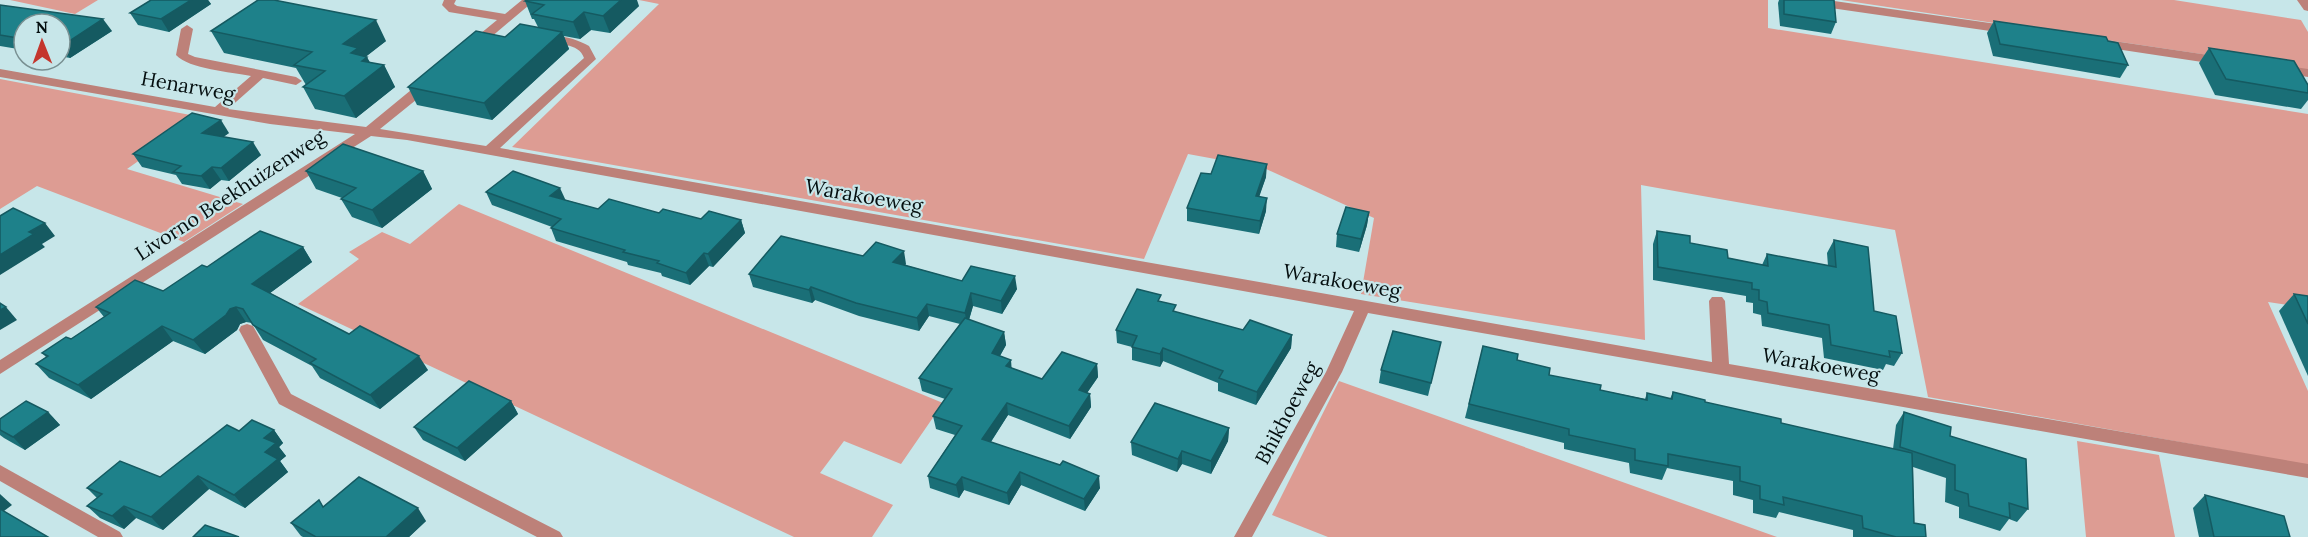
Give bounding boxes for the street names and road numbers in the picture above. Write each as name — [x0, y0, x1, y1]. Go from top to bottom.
street label: Henarweg — [139, 65, 238, 106]
street label: Livorno Beekhuizenweg — [130, 123, 330, 265]
street label: Warakoeweg — [803, 173, 926, 218]
street label: Warakoeweg — [1281, 258, 1404, 303]
street label: Warakoeweg — [1760, 342, 1883, 387]
street label: Bhikhoeweg — [1249, 356, 1324, 468]

